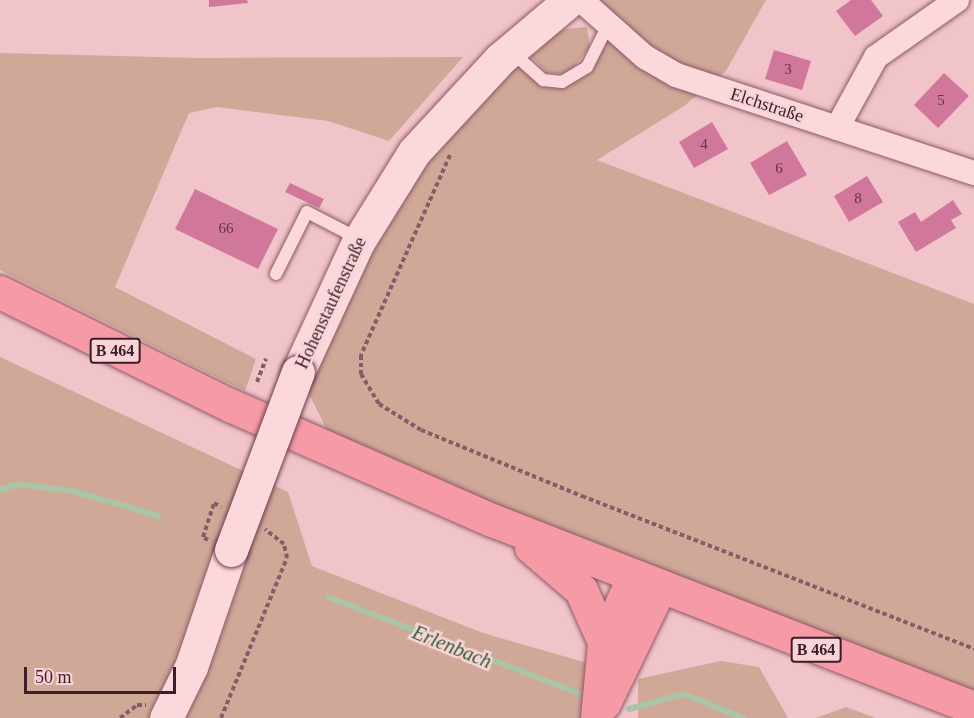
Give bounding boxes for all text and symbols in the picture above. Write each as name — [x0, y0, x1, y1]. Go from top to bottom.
house number: 3 — [784, 61, 792, 79]
street label: Elchstraße — [728, 83, 806, 127]
house number: 5 — [937, 92, 945, 110]
house number: 4 — [700, 136, 708, 154]
house number: 6 — [775, 160, 783, 178]
house number: 8 — [854, 190, 862, 208]
house number: 66 — [218, 220, 234, 238]
street label: Hohenstaufenstraße — [291, 234, 371, 372]
road number: B 464 — [90, 338, 140, 364]
water label: Erlenbach — [409, 620, 495, 674]
road number: B 464 — [790, 637, 842, 663]
scale bar — [27, 655, 178, 693]
text: 50 m — [35, 667, 72, 687]

